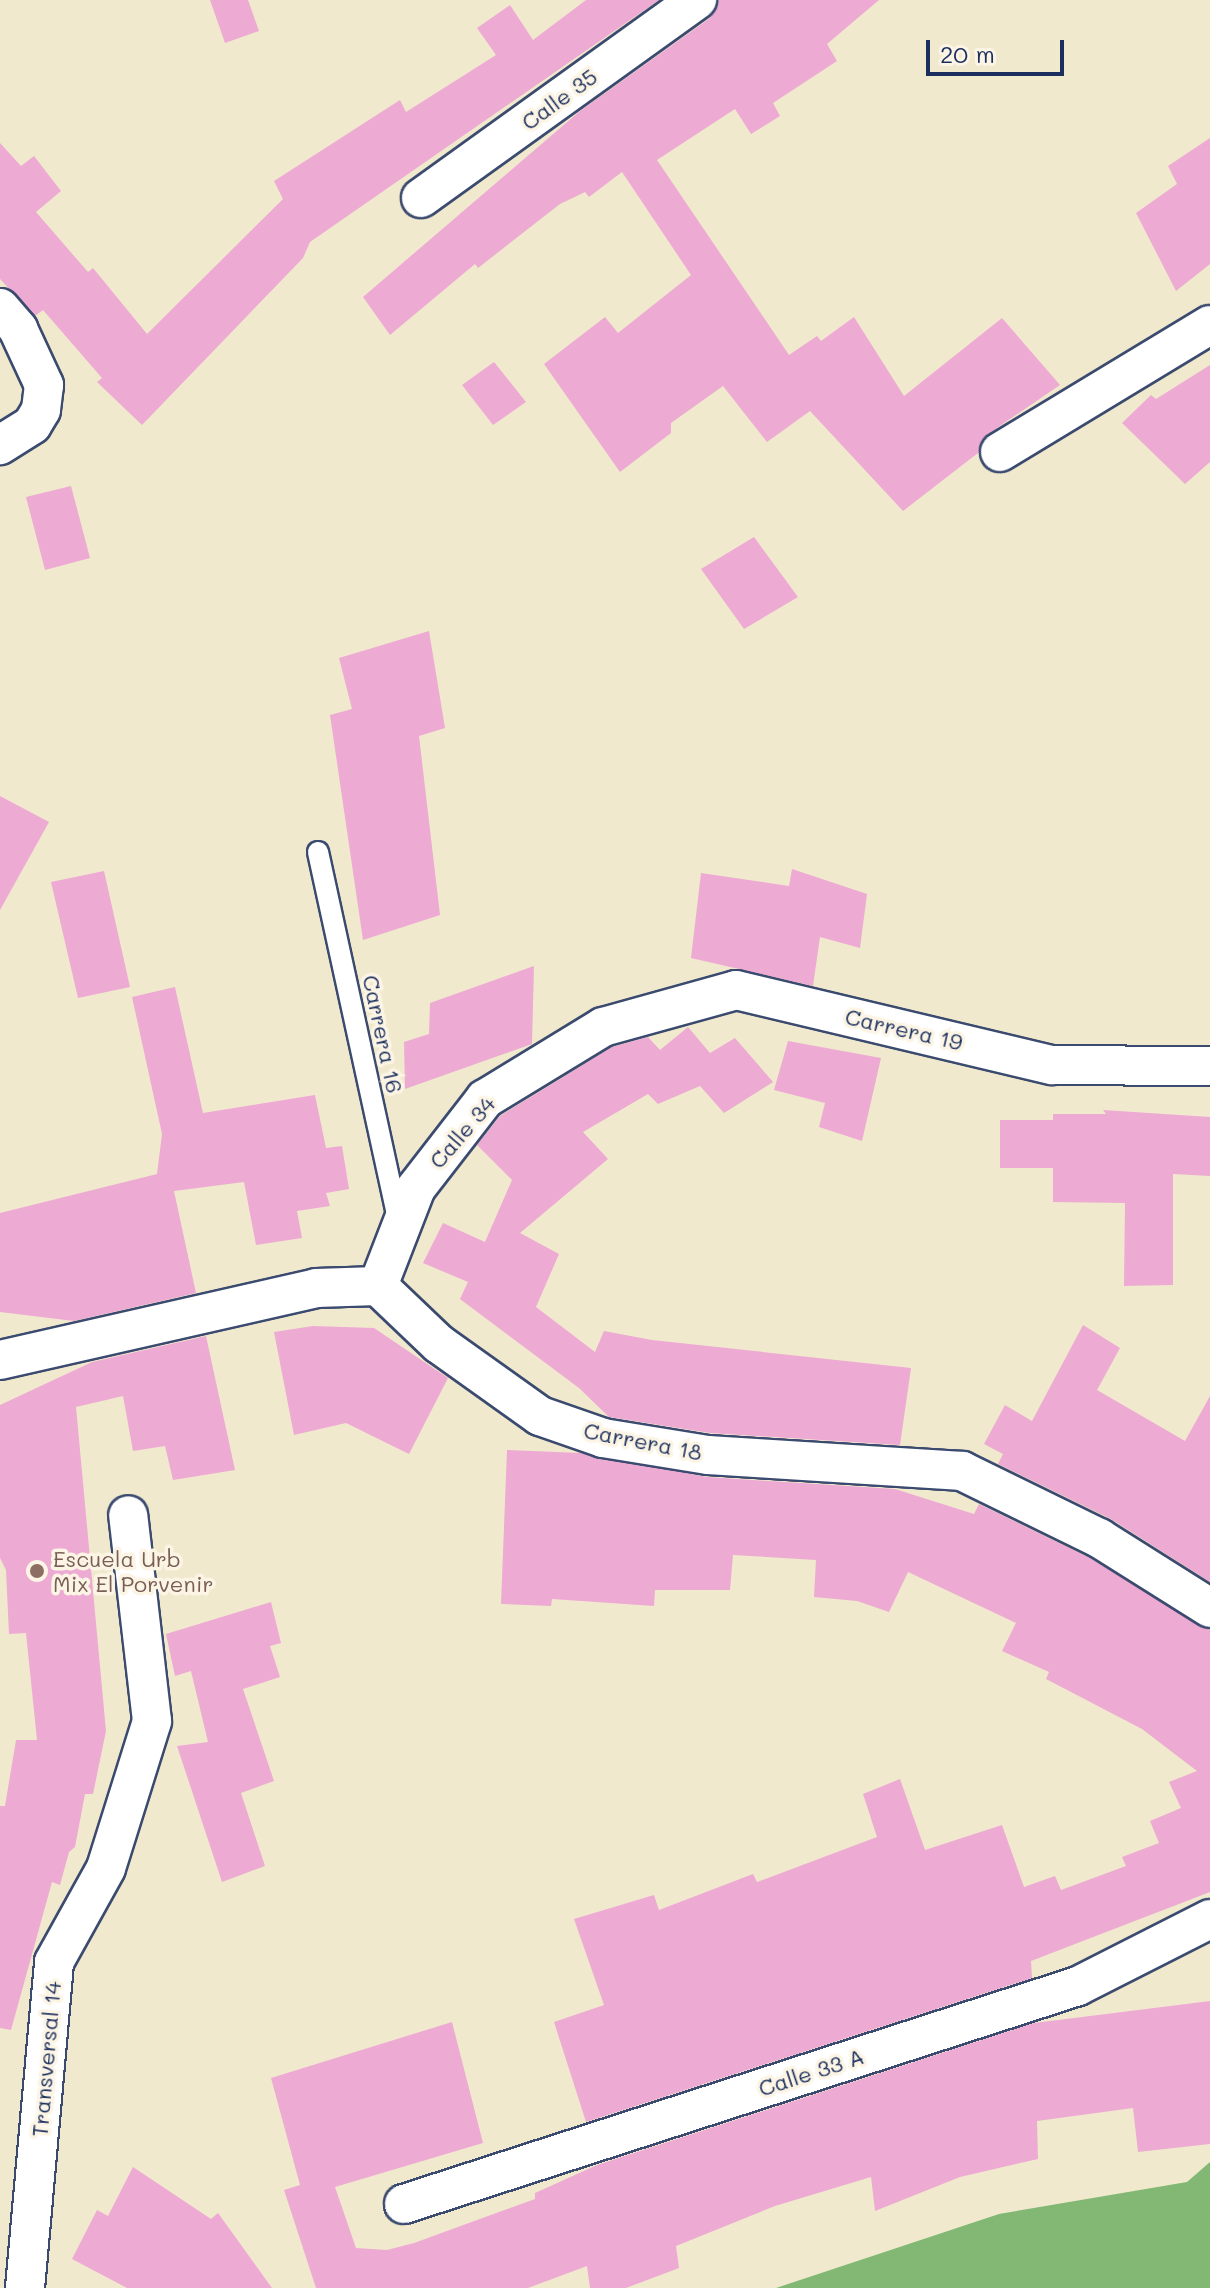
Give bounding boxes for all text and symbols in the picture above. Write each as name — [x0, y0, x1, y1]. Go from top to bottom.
scale bar — [930, 24, 1068, 74]
text: 20 m — [940, 38, 995, 69]
street label: Calle 35 — [516, 63, 602, 135]
street label: Carrera 16 — [358, 973, 408, 1095]
street label: Carrera 19 — [843, 1003, 965, 1055]
street label: Calle 34 — [424, 1091, 500, 1173]
street label: Carrera 18 — [582, 1417, 704, 1465]
place label: Escuela Urb Mix El Porvenir — [53, 1545, 213, 1596]
marker: Escuela Urb Mix El Porvenir — [28, 1562, 46, 1580]
street label: Transversal 14 — [26, 1980, 66, 2138]
street label: Calle 33 A — [755, 2043, 867, 2101]

